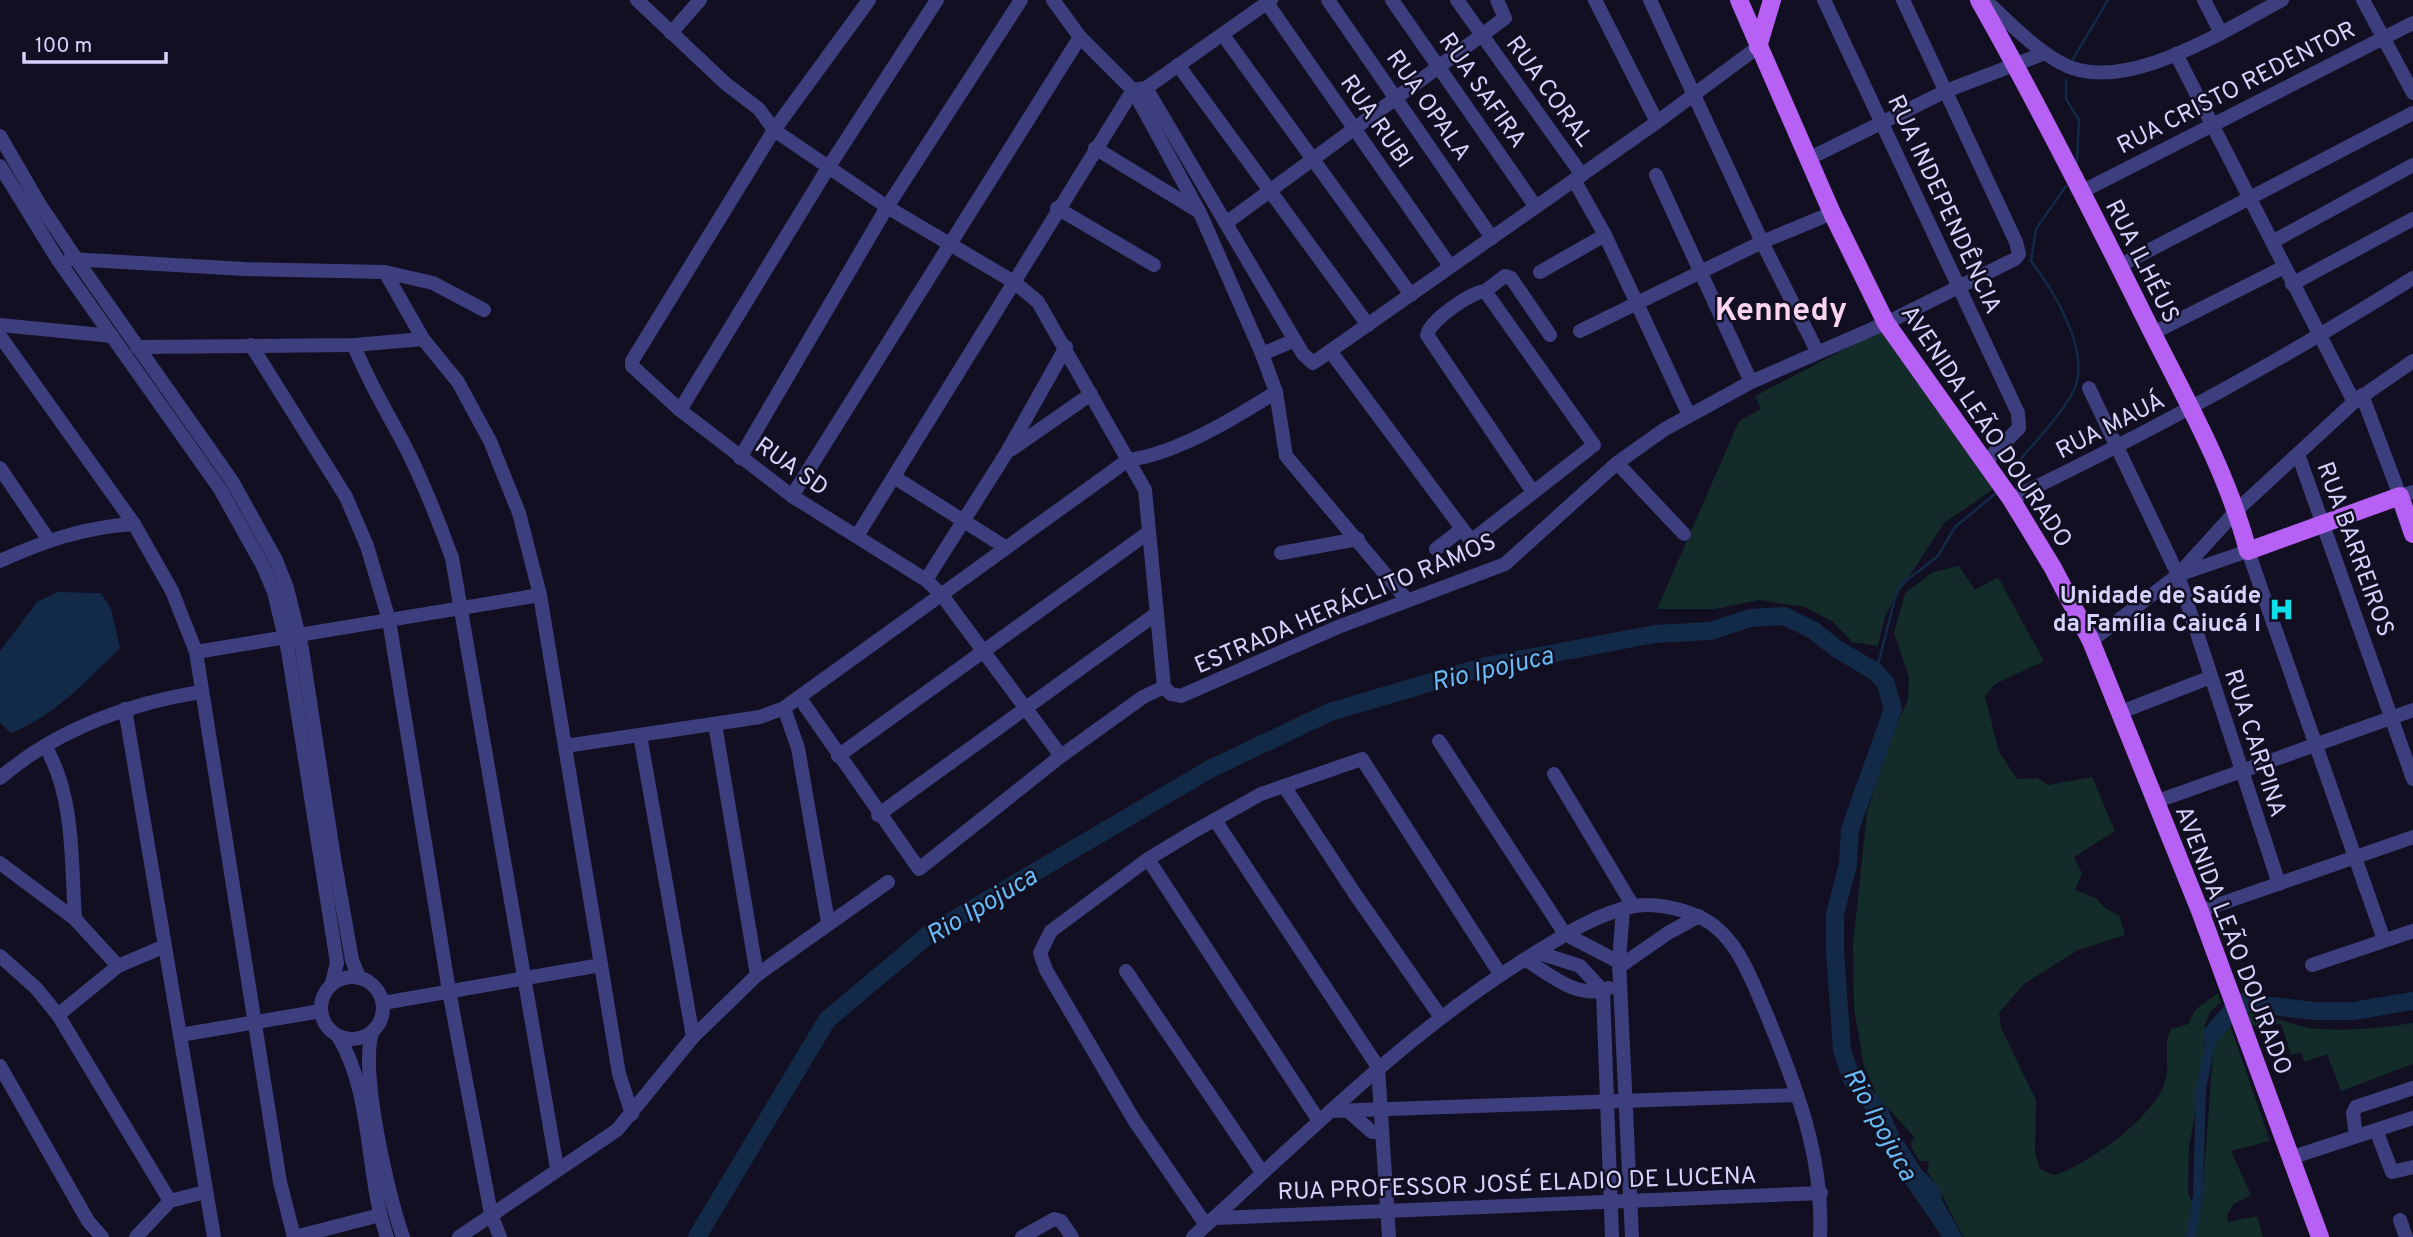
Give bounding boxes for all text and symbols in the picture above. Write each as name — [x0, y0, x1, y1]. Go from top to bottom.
street label: RUA CRISTO REDENTOR — [2112, 15, 2361, 162]
scale bar — [24, 21, 166, 65]
street label: RUA SAFIRA — [1431, 28, 1532, 154]
street label: RUA CORAL — [1498, 31, 1599, 153]
text: 100 m — [35, 33, 92, 60]
street label: RUA OPALA — [1378, 45, 1476, 167]
street label: RUA RUBI — [1332, 70, 1418, 175]
street label: RUA INDEPENDÊNCIA — [1879, 90, 2009, 319]
street label: RUA ILHÉUS — [2097, 194, 2187, 329]
district label: Kennedy — [1715, 292, 1847, 332]
street label: AVENIDA LEÃO DOURADO — [1893, 299, 2079, 554]
street label: RUA MAUÁ — [2050, 385, 2170, 467]
street label: RUA SD — [748, 432, 833, 504]
street label: RUA BARREIROS — [2309, 458, 2400, 641]
street label: ESTRADA HERÁCLITO RAMOS — [1190, 526, 1501, 682]
place label: Unidade de Saúde da Família Caiucá I — [2053, 582, 2261, 640]
hospital icon: Unidade de Saúde da Família Caiucá I — [2267, 595, 2295, 623]
water label: Rio Ipojuca — [1428, 640, 1557, 700]
street label: RUA CARPINA — [2216, 666, 2292, 821]
street label: AVENIDA LEÃO DOURADO — [2167, 801, 2299, 1080]
water label: Rio Ipojuca — [921, 861, 1045, 953]
water label: Rio Ipojuca — [1834, 1063, 1924, 1188]
street label: RUA PROFESSOR JOSÉ ELADIO DE LUCENA — [1277, 1160, 1757, 1208]

